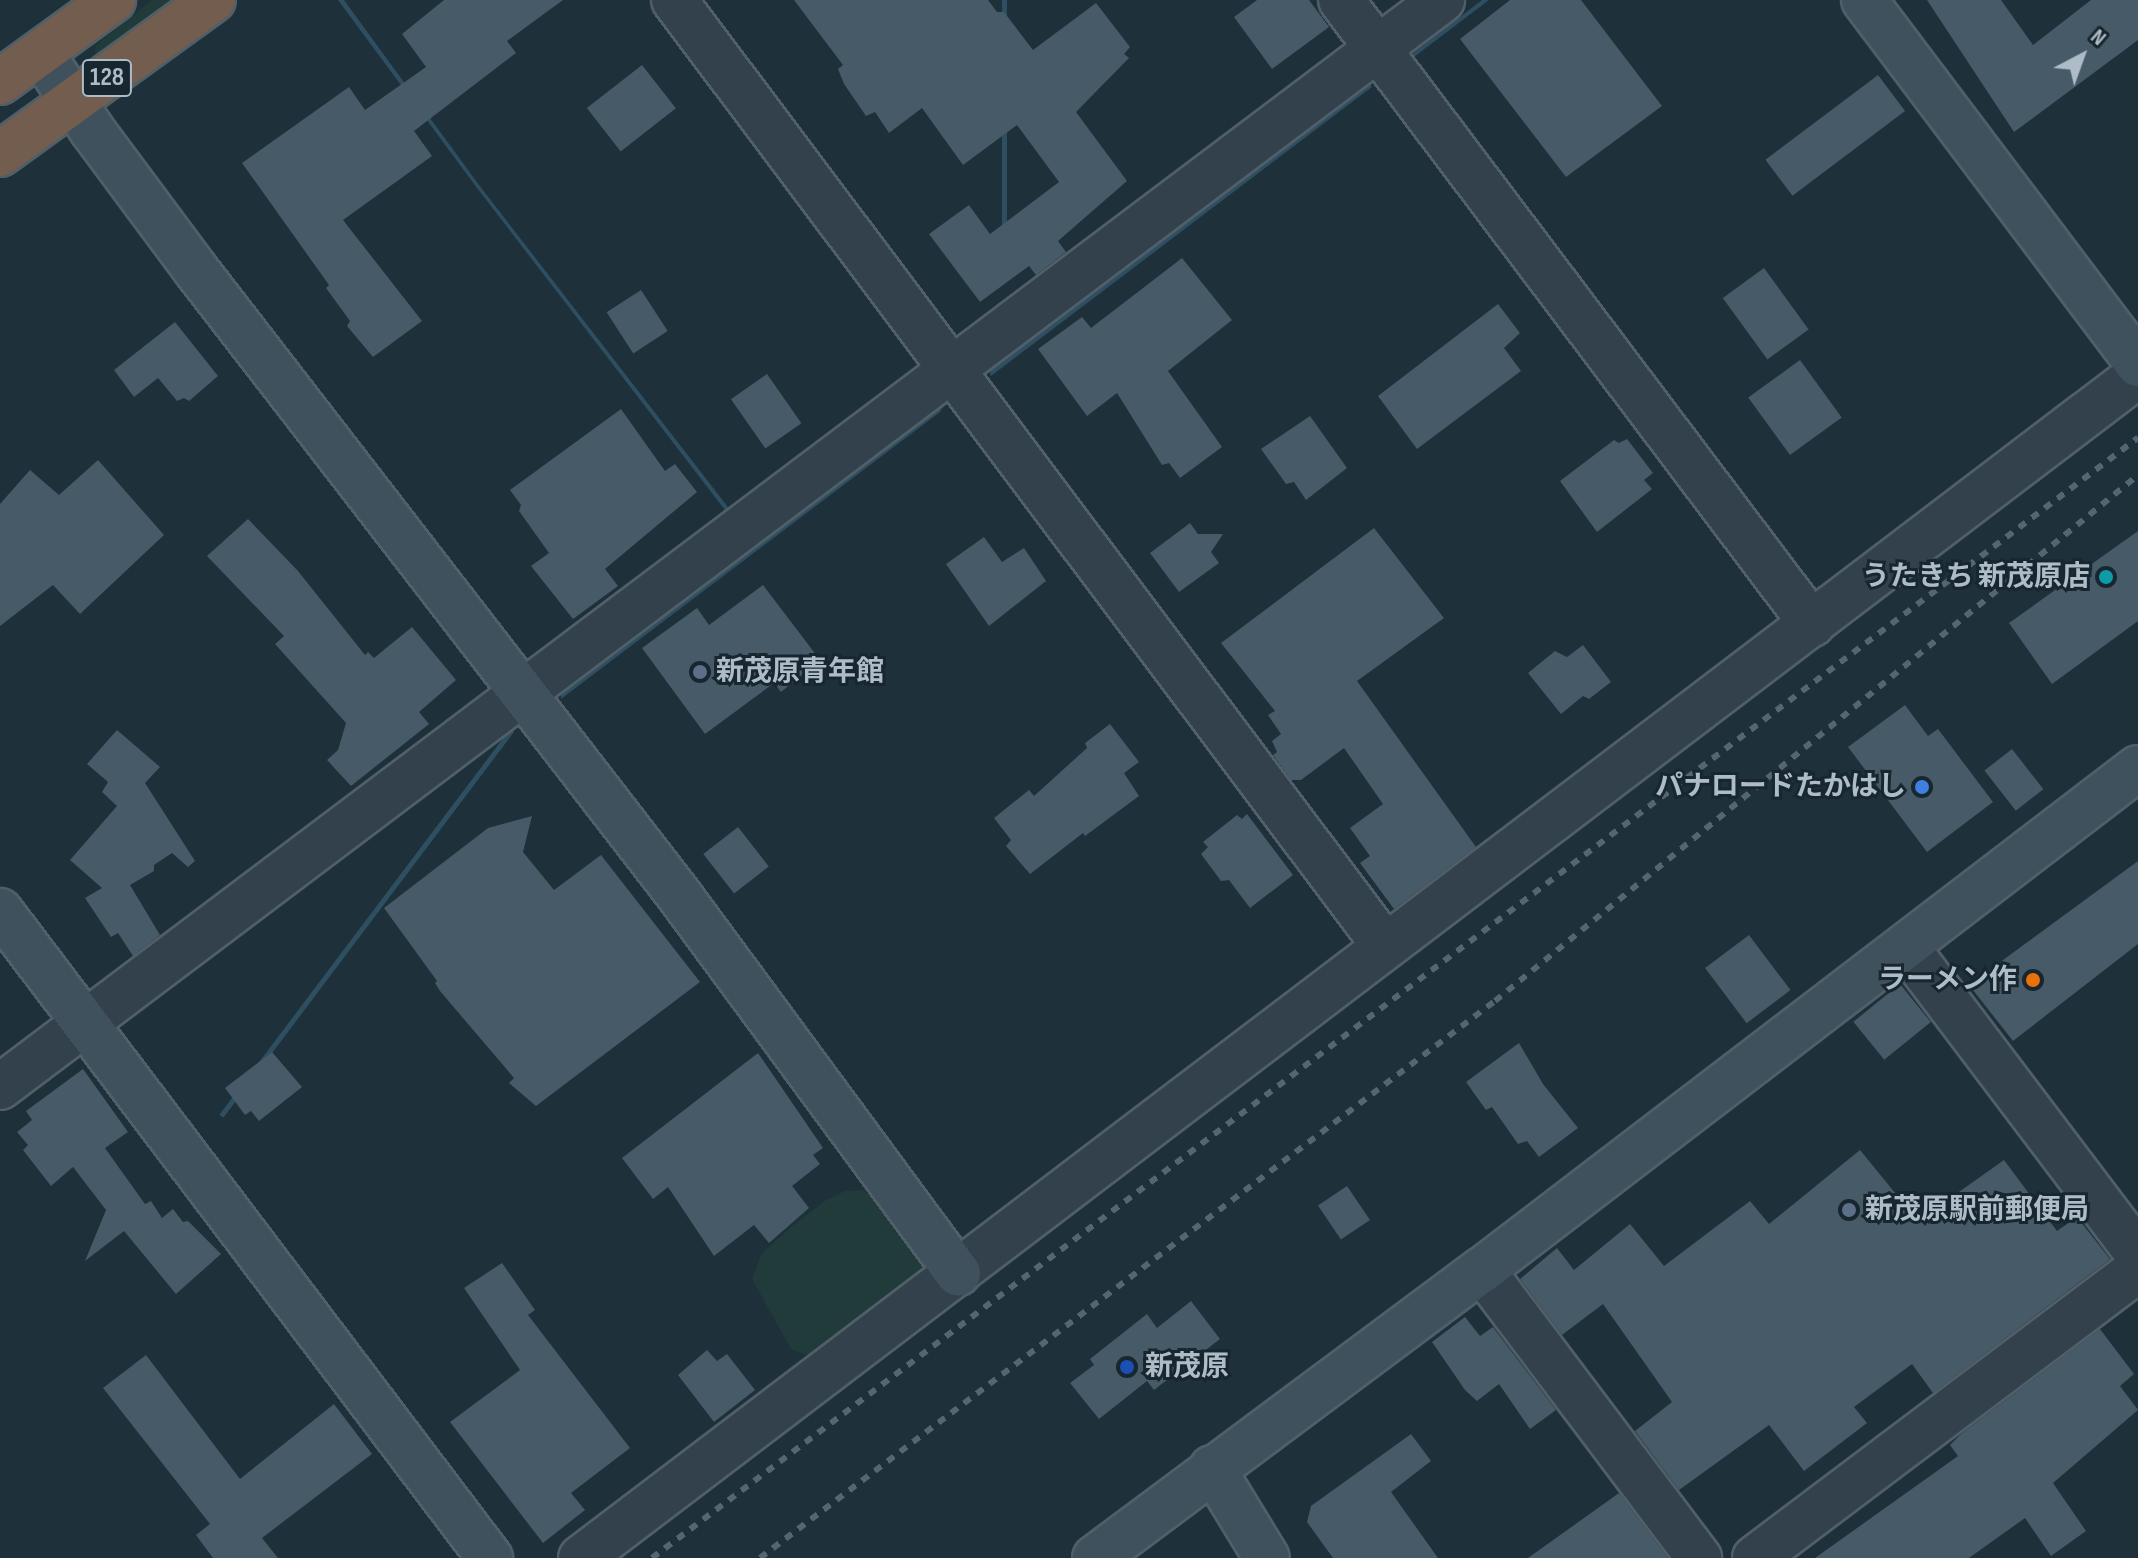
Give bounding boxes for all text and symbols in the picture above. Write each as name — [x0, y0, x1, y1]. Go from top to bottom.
north arrow — [2042, 16, 2122, 96]
text: N — [2085, 23, 2111, 52]
road number: 128 — [81, 56, 133, 100]
place label: うたきち 新茂原店 — [1862, 560, 2090, 594]
marker: うたきち 新茂原店 — [2097, 568, 2115, 586]
place label: 新茂原青年館 — [716, 655, 884, 689]
marker: 新茂原青年館 — [691, 663, 709, 681]
place label: パナロードたかはし — [1654, 770, 1906, 804]
marker: パナロードたかはし — [1913, 778, 1931, 796]
place label: ラーメン作 — [1877, 963, 2017, 997]
marker: ラーメン作 — [2024, 971, 2042, 989]
place label: 新茂原駅前郵便局 — [1865, 1193, 2089, 1227]
marker: 新茂原駅前郵便局 — [1840, 1201, 1858, 1219]
place label: 新茂原 — [1145, 1350, 1229, 1384]
marker: 新茂原 — [1116, 1356, 1138, 1378]

